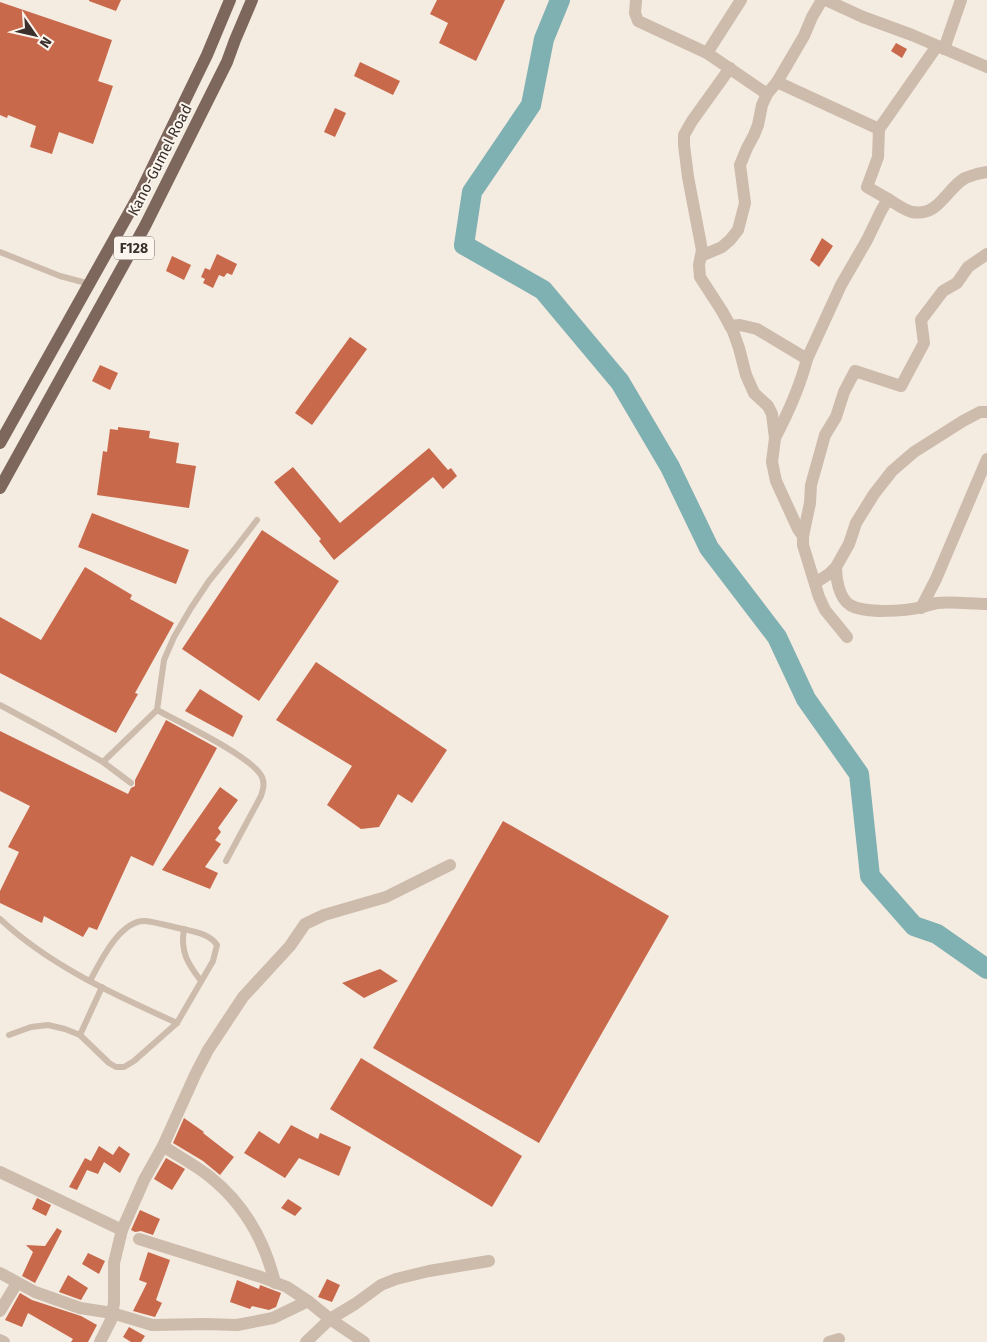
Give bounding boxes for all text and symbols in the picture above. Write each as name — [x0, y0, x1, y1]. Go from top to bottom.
north arrow — [10, 10, 60, 60]
text: N — [36, 33, 55, 51]
street label: Kano-Gumel Road — [124, 101, 196, 219]
road number: F128 — [114, 237, 154, 260]

